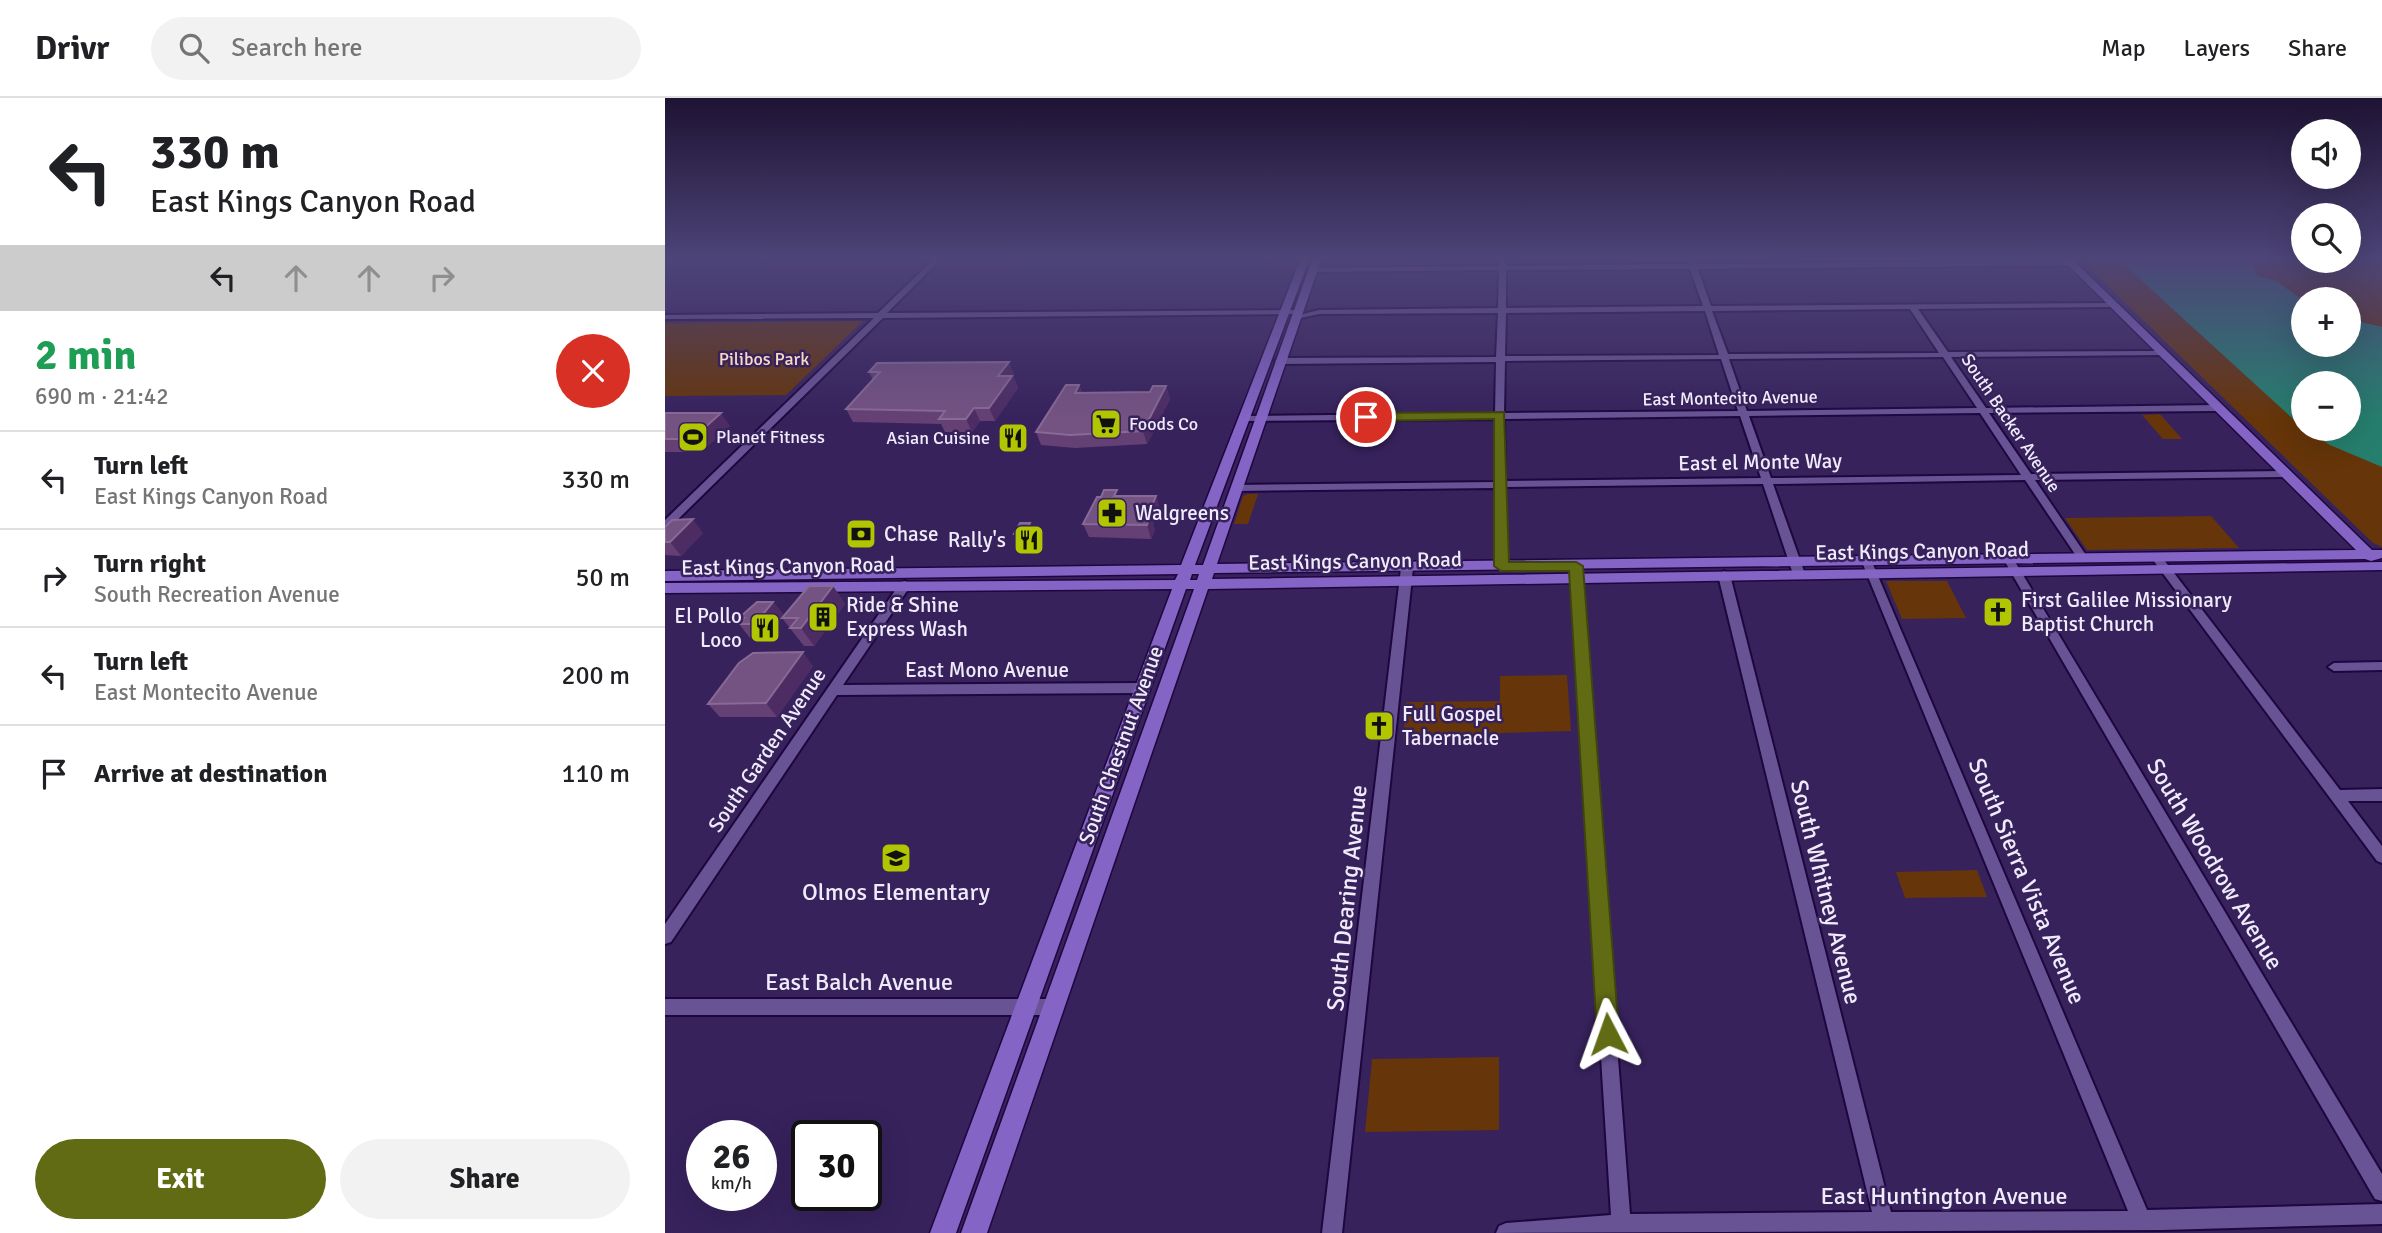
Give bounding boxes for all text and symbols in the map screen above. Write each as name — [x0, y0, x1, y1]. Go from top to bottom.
search box — [151, 17, 641, 80]
text: Drivr — [35, 28, 109, 69]
icon: search — [175, 29, 213, 67]
text: Search here — [231, 32, 362, 64]
text: Map — [2101, 33, 2146, 63]
text: Layers — [2184, 33, 2250, 63]
text: Share — [2288, 33, 2347, 63]
map controls — [2291, 119, 2361, 441]
button: sound — [2291, 119, 2361, 189]
text: 330 m — [150, 122, 280, 182]
icon: left — [35, 126, 126, 217]
text: East Kings Canyon Road — [150, 182, 476, 221]
button: search — [2291, 203, 2361, 273]
icon: left — [204, 259, 242, 297]
icon: ahead — [277, 259, 315, 297]
icon: ahead — [350, 259, 388, 297]
icon: right — [423, 259, 461, 297]
button: + — [2291, 287, 2361, 357]
text: 2 min — [35, 330, 136, 381]
button: close — [556, 334, 630, 408]
park label: Pilibos Park — [719, 348, 809, 370]
street label: South Backer Avenue — [1957, 350, 2065, 496]
button: − — [2291, 371, 2361, 441]
text: 690 m · 21:42 — [35, 382, 169, 411]
street label: East Montecito Avenue — [1642, 385, 1818, 411]
pin — [1336, 387, 1396, 447]
icon: arrive — [1347, 398, 1385, 436]
supermarket icon: Foods Co — [1089, 407, 1123, 441]
place label: Foods Co — [1129, 413, 1198, 435]
sports icon: Planet Fitness — [676, 420, 710, 454]
restaurant icon: Asian Cuisine — [996, 421, 1030, 455]
place label: Planet Fitness — [716, 426, 825, 448]
place label: Asian Cuisine — [886, 427, 990, 449]
street label: East el Monte Way — [1678, 448, 1842, 476]
text: Turn left — [94, 450, 188, 482]
icon: left — [35, 461, 73, 499]
text: 330 m — [561, 464, 630, 496]
text: East Kings Canyon Road — [94, 482, 328, 511]
pharmacy icon: Walgreens — [1095, 496, 1129, 530]
place label: Walgreens — [1135, 500, 1229, 526]
bank icon: Chase — [844, 517, 878, 551]
place label: Chase — [884, 521, 938, 547]
restaurant icon: Rally's — [1012, 523, 1046, 557]
place label: Rally's — [948, 527, 1006, 553]
street label: East Kings Canyon Road — [1815, 536, 2029, 566]
street label: East Kings Canyon Road — [1248, 546, 1462, 576]
text: Turn right — [94, 548, 206, 580]
street label: East Kings Canyon Road — [681, 551, 895, 581]
icon: right — [35, 559, 73, 597]
text: 50 m — [575, 562, 630, 594]
text: South Recreation Avenue — [94, 580, 340, 609]
place label: First Galilee Missionary Baptist Church — [2021, 587, 2232, 637]
place label: Ride & Shine Express Wash — [846, 592, 968, 642]
church icon: First Galilee Missionary Baptist Church — [1981, 595, 2015, 629]
building icon: Ride & Shine Express Wash — [806, 600, 840, 634]
place label: El Pollo Loco — [674, 603, 742, 653]
restaurant icon: El Pollo Loco — [748, 611, 782, 645]
street label: South Chestnut Avenue — [1073, 642, 1169, 848]
text: Turn left — [94, 646, 188, 678]
icon: left — [35, 657, 73, 695]
street label: East Mono Avenue — [905, 657, 1069, 683]
text: 200 m — [561, 660, 630, 692]
street label: South Garden Avenue — [702, 663, 832, 837]
text: East Montecito Avenue — [94, 678, 318, 707]
place label: Full Gospel Tabernacle — [1402, 701, 1502, 751]
church icon: Full Gospel Tabernacle — [1362, 709, 1396, 743]
street label: South Woodrow Avenue — [2140, 753, 2290, 975]
street label: South Sierra Vista Avenue — [1962, 754, 2092, 1008]
icon: arrive — [35, 755, 73, 793]
text: Arrive at destination — [94, 758, 327, 790]
text: 110 m — [561, 758, 630, 790]
street label: South Whitney Avenue — [1784, 777, 1868, 1007]
street label: South Dearing Avenue — [1320, 783, 1374, 1013]
school or university icon: Olmos Elementary — [879, 841, 913, 875]
place label: Olmos Elementary — [802, 877, 990, 907]
street label: East Balch Avenue — [765, 967, 953, 997]
position arrow — [1571, 997, 1645, 1071]
speed limit sign: 30 — [791, 1120, 882, 1211]
text: 26 — [713, 1135, 750, 1178]
button: Exit — [35, 1139, 326, 1219]
button: Share — [340, 1139, 630, 1219]
text: km/h — [711, 1172, 752, 1194]
street label: East Huntington Avenue — [1820, 1181, 2068, 1211]

